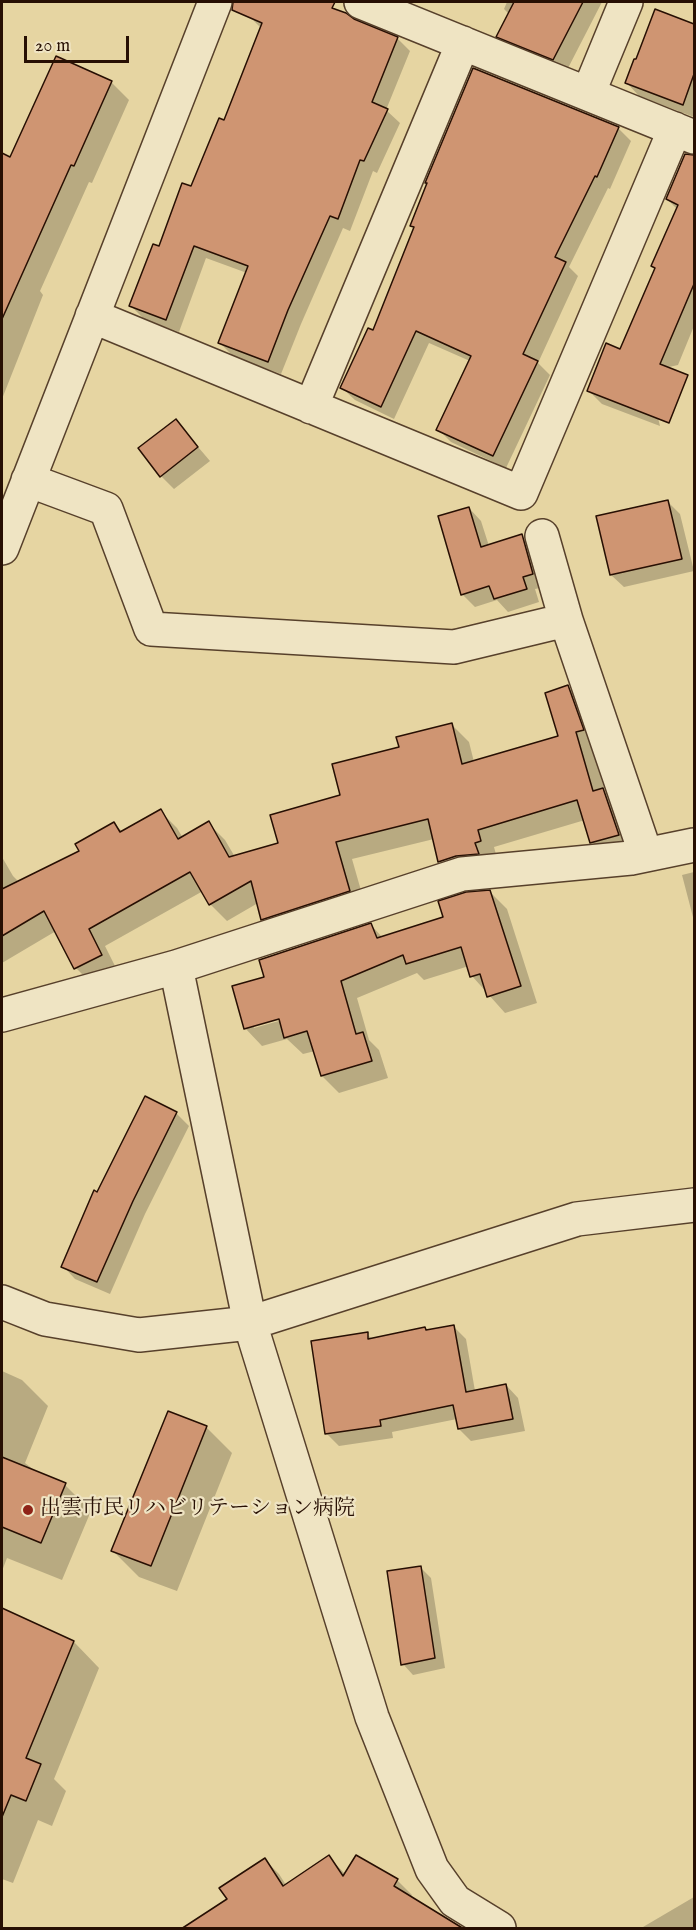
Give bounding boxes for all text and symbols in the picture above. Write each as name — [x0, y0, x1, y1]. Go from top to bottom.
scale bar — [27, 24, 132, 62]
text: 20 m — [35, 35, 70, 58]
place label: 出雲市民リハビリテーション病院 — [40, 1497, 355, 1523]
marker: 出雲市民リハビリテーション病院 — [21, 1503, 35, 1517]

